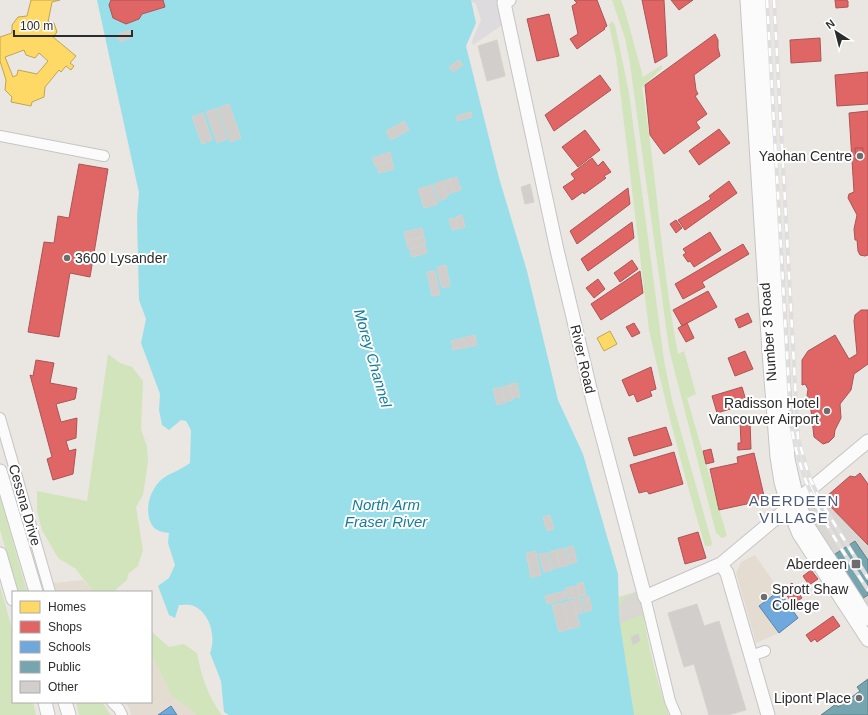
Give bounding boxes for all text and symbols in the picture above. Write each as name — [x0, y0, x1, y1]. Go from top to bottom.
scale bar — [14, 12, 132, 38]
north arrow — [816, 12, 856, 52]
text: N — [823, 17, 837, 31]
text: 100 m — [20, 19, 53, 33]
place label: Yaohan Centre — [759, 148, 852, 164]
marker: Yaohan Centre — [855, 151, 865, 161]
place label: 3600 Lysander — [75, 250, 167, 266]
marker: 3600 Lysander — [62, 253, 72, 263]
street label: Number 3 Road — [757, 282, 779, 382]
water label: Morey Channel — [351, 307, 395, 410]
street label: River Road — [567, 323, 599, 395]
place label: Radisson Hotel Vancouver Airport — [709, 395, 819, 427]
marker: Radisson Hotel Vancouver Airport — [822, 406, 832, 416]
street label: Cessna Drive — [6, 462, 44, 548]
district label: ABERDEEN VILLAGE — [749, 492, 839, 526]
water label: North Arm Fraser River — [345, 496, 428, 530]
place label: Aberdeen — [786, 556, 847, 572]
marker: Aberdeen — [850, 558, 862, 570]
place label: Sprott Shaw College — [772, 581, 849, 613]
legend — [12, 591, 152, 703]
marker: Sprott Shaw College — [759, 592, 769, 602]
text: Homes — [48, 600, 86, 614]
text: Shops — [48, 620, 82, 634]
text: Schools — [48, 640, 91, 654]
text: Public — [48, 660, 81, 674]
text: Other — [48, 680, 78, 694]
place label: Lipont Place — [774, 690, 851, 706]
marker: Lipont Place — [854, 693, 864, 703]

